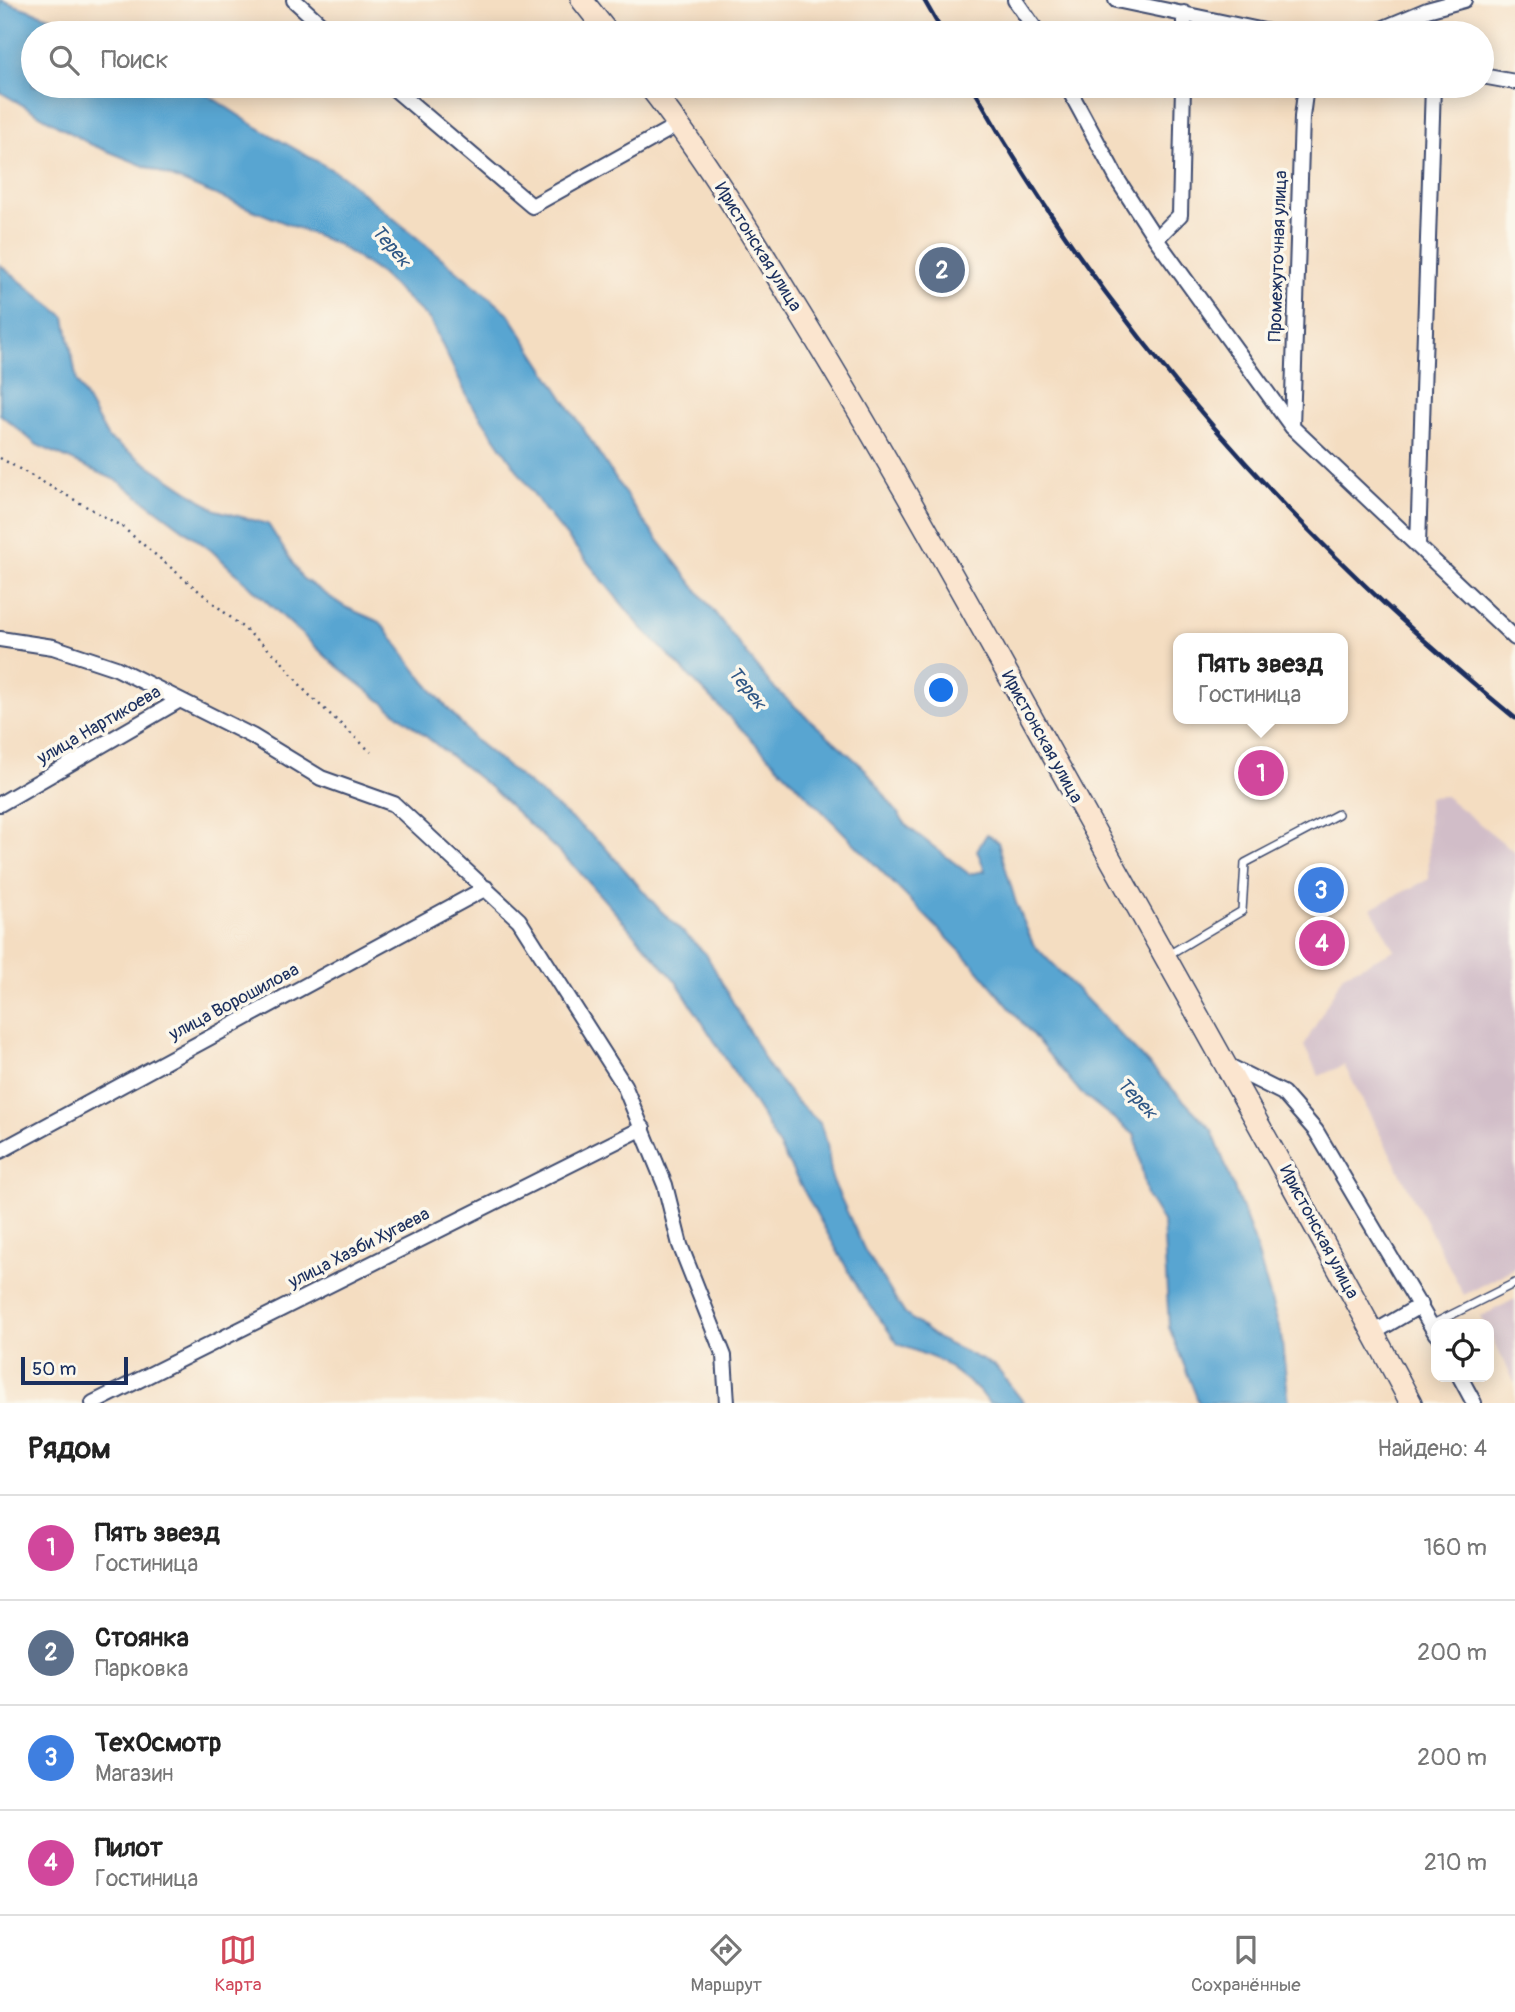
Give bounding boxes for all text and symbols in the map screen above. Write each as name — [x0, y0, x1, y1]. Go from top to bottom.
search box — [21, 21, 1494, 98]
icon: search — [45, 41, 83, 79]
text: Поиск — [101, 44, 169, 76]
street label: Промежуточная улица — [1264, 170, 1292, 342]
street label: Иристонская улица — [709, 178, 807, 316]
water label: Терек — [366, 220, 417, 274]
pin: 2 — [919, 244, 965, 296]
popup — [1173, 633, 1348, 724]
text: Пять звезд — [1198, 648, 1323, 680]
water label: Терек — [723, 662, 773, 716]
street label: Иристонская улица — [996, 667, 1088, 807]
your location — [924, 673, 958, 707]
street label: улица Нартикоева — [32, 680, 165, 770]
text: Гостиница — [1198, 680, 1301, 709]
pin: 1 — [1238, 747, 1284, 799]
pin: 3 — [1298, 864, 1344, 916]
pin: 4 — [1299, 917, 1345, 969]
street label: улица Ворошилова — [164, 958, 303, 1046]
water label: Терек — [1112, 1072, 1164, 1125]
street label: Иристонская улица — [1274, 1161, 1364, 1303]
street label: улица Хазби Хугаева — [284, 1202, 434, 1294]
map controls — [1431, 1319, 1494, 1382]
button: locate — [1431, 1319, 1494, 1382]
scale bar — [21, 1354, 128, 1386]
text: 50 m — [32, 1357, 76, 1381]
text: Рядом — [28, 1430, 111, 1467]
text: Найдено: 4 — [1377, 1434, 1487, 1463]
text: Пять звезд — [95, 1517, 220, 1549]
text: 1 — [47, 1533, 56, 1562]
text: 160 m — [1423, 1533, 1487, 1562]
text: Гостиница — [95, 1549, 198, 1578]
text: Стоянка — [95, 1622, 189, 1654]
text: 2 — [45, 1638, 57, 1667]
text: 200 m — [1417, 1638, 1487, 1667]
text: Парковка — [95, 1654, 188, 1683]
text: ТехОсмотр — [95, 1727, 221, 1759]
text: 3 — [45, 1743, 57, 1772]
text: 200 m — [1417, 1743, 1487, 1772]
text: Магазин — [95, 1759, 174, 1788]
text: Пилот — [95, 1832, 163, 1864]
text: 4 — [44, 1848, 58, 1877]
text: 210 m — [1424, 1848, 1487, 1877]
text: Гостиница — [95, 1864, 198, 1893]
tab: Карта — [214, 1931, 262, 1997]
tab: Маршрут — [691, 1931, 762, 1997]
tab: Сохранённые — [1191, 1931, 1301, 1997]

